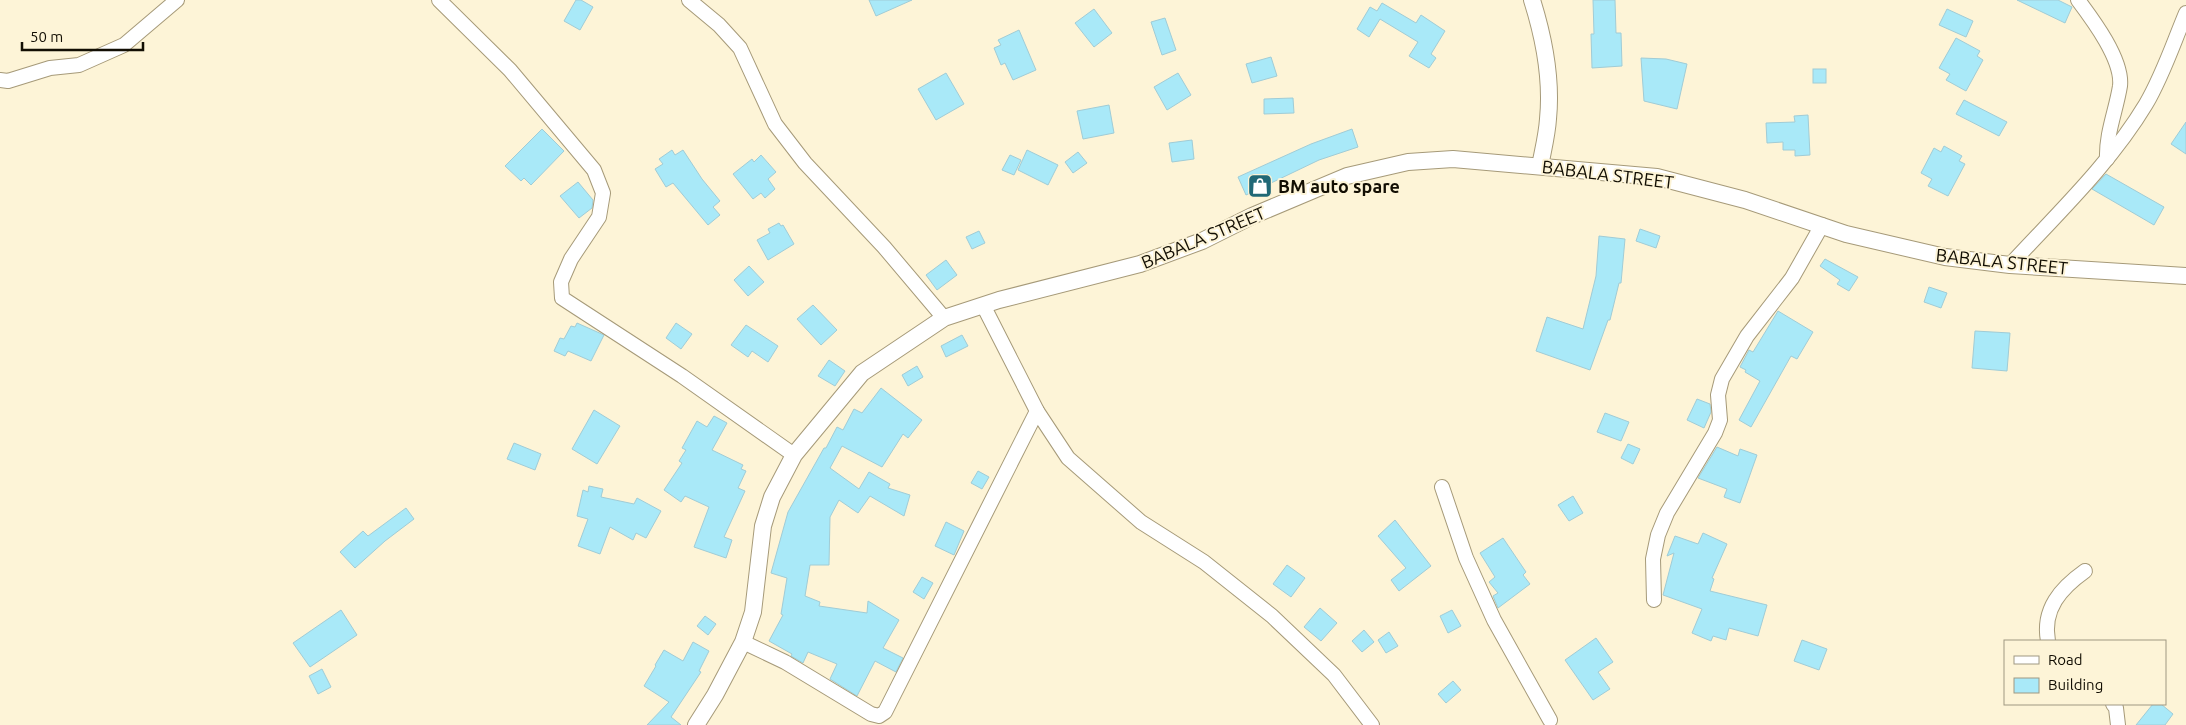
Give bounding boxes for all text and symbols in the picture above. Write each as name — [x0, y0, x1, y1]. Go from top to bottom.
scale bar — [22, 20, 144, 52]
text: 50 m — [30, 28, 63, 45]
street label: BABALA STREET — [1541, 156, 1675, 192]
shop icon: BM auto spare — [1247, 173, 1273, 199]
place label: BM auto spare — [1278, 176, 1400, 196]
street label: BABALA STREET — [1138, 202, 1268, 272]
street label: BABALA STREET — [1935, 244, 2069, 278]
legend — [2004, 640, 2166, 705]
text: Road — [2048, 651, 2083, 668]
text: Building — [2048, 676, 2103, 693]

